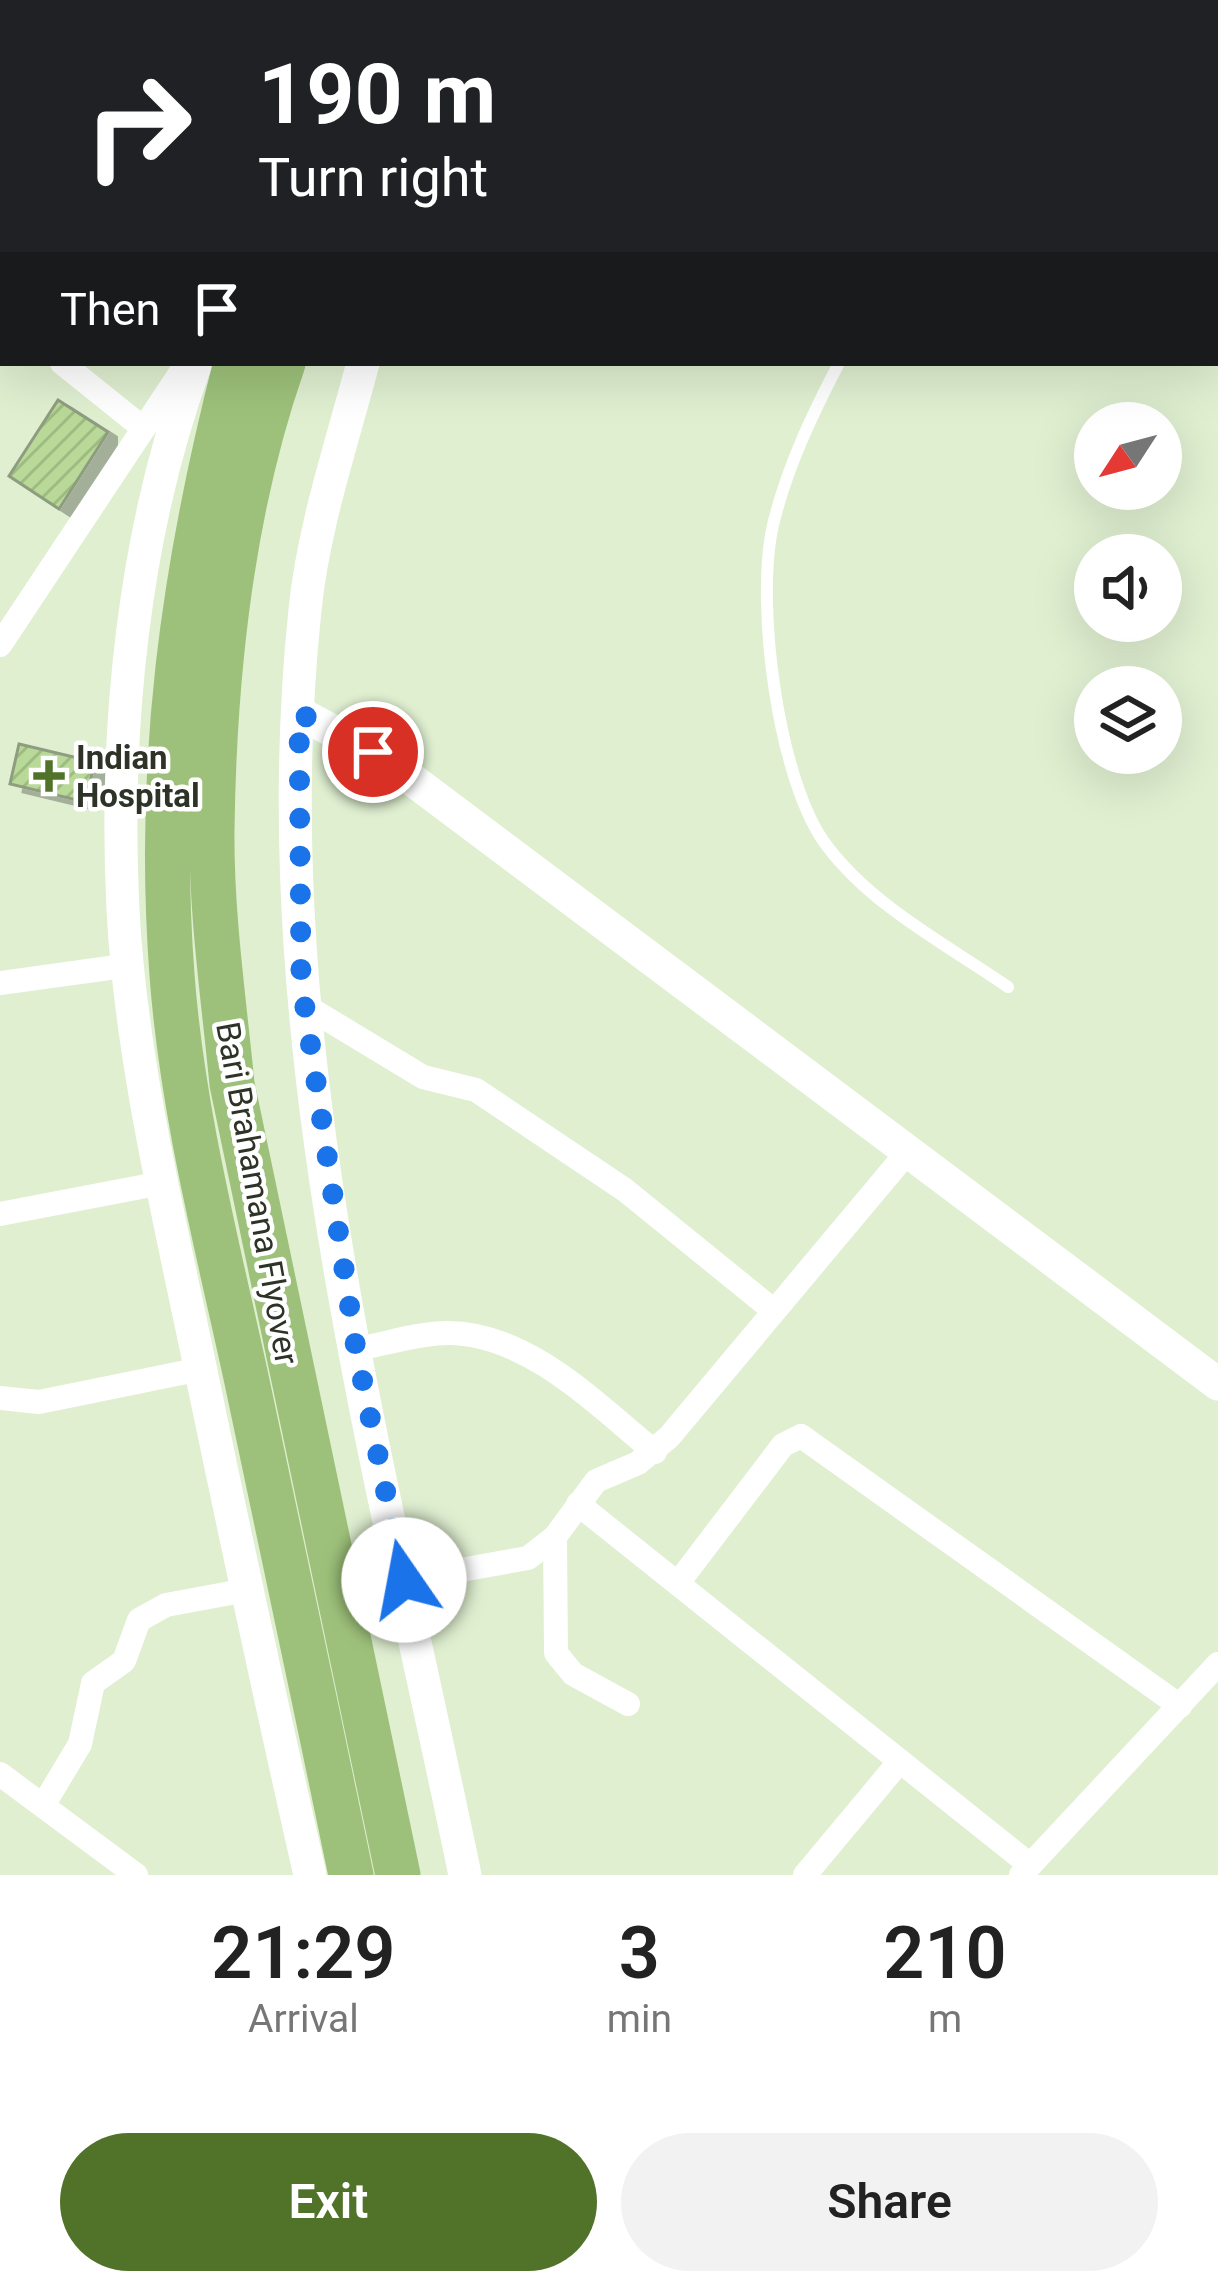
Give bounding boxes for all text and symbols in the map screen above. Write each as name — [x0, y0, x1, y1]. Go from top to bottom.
text: 190 m — [258, 45, 496, 144]
icon: right — [60, 48, 216, 204]
text: Turn right — [258, 146, 488, 209]
icon: arrive — [184, 276, 250, 342]
text: Then — [60, 283, 160, 336]
north arrow — [1074, 402, 1182, 510]
map controls — [1074, 402, 1182, 774]
button: sound — [1074, 534, 1182, 642]
button: layers — [1074, 666, 1182, 774]
pin — [322, 701, 424, 803]
icon: arrive — [340, 719, 406, 785]
place label: Indian Hospital — [76, 738, 200, 815]
marker: Indian Hospital — [33, 760, 65, 792]
street label: Bari Brahamana Flyover — [208, 1019, 307, 1367]
position arrow — [341, 1517, 467, 1643]
text: 21:29 — [211, 1911, 395, 1996]
text: 3 — [619, 1911, 660, 1996]
text: 210 — [883, 1911, 1007, 1996]
text: Arrival — [248, 1996, 359, 2042]
text: min — [607, 1996, 672, 2042]
text: m — [928, 1996, 962, 2042]
button: Exit — [60, 2133, 597, 2271]
button: Share — [621, 2133, 1158, 2271]

